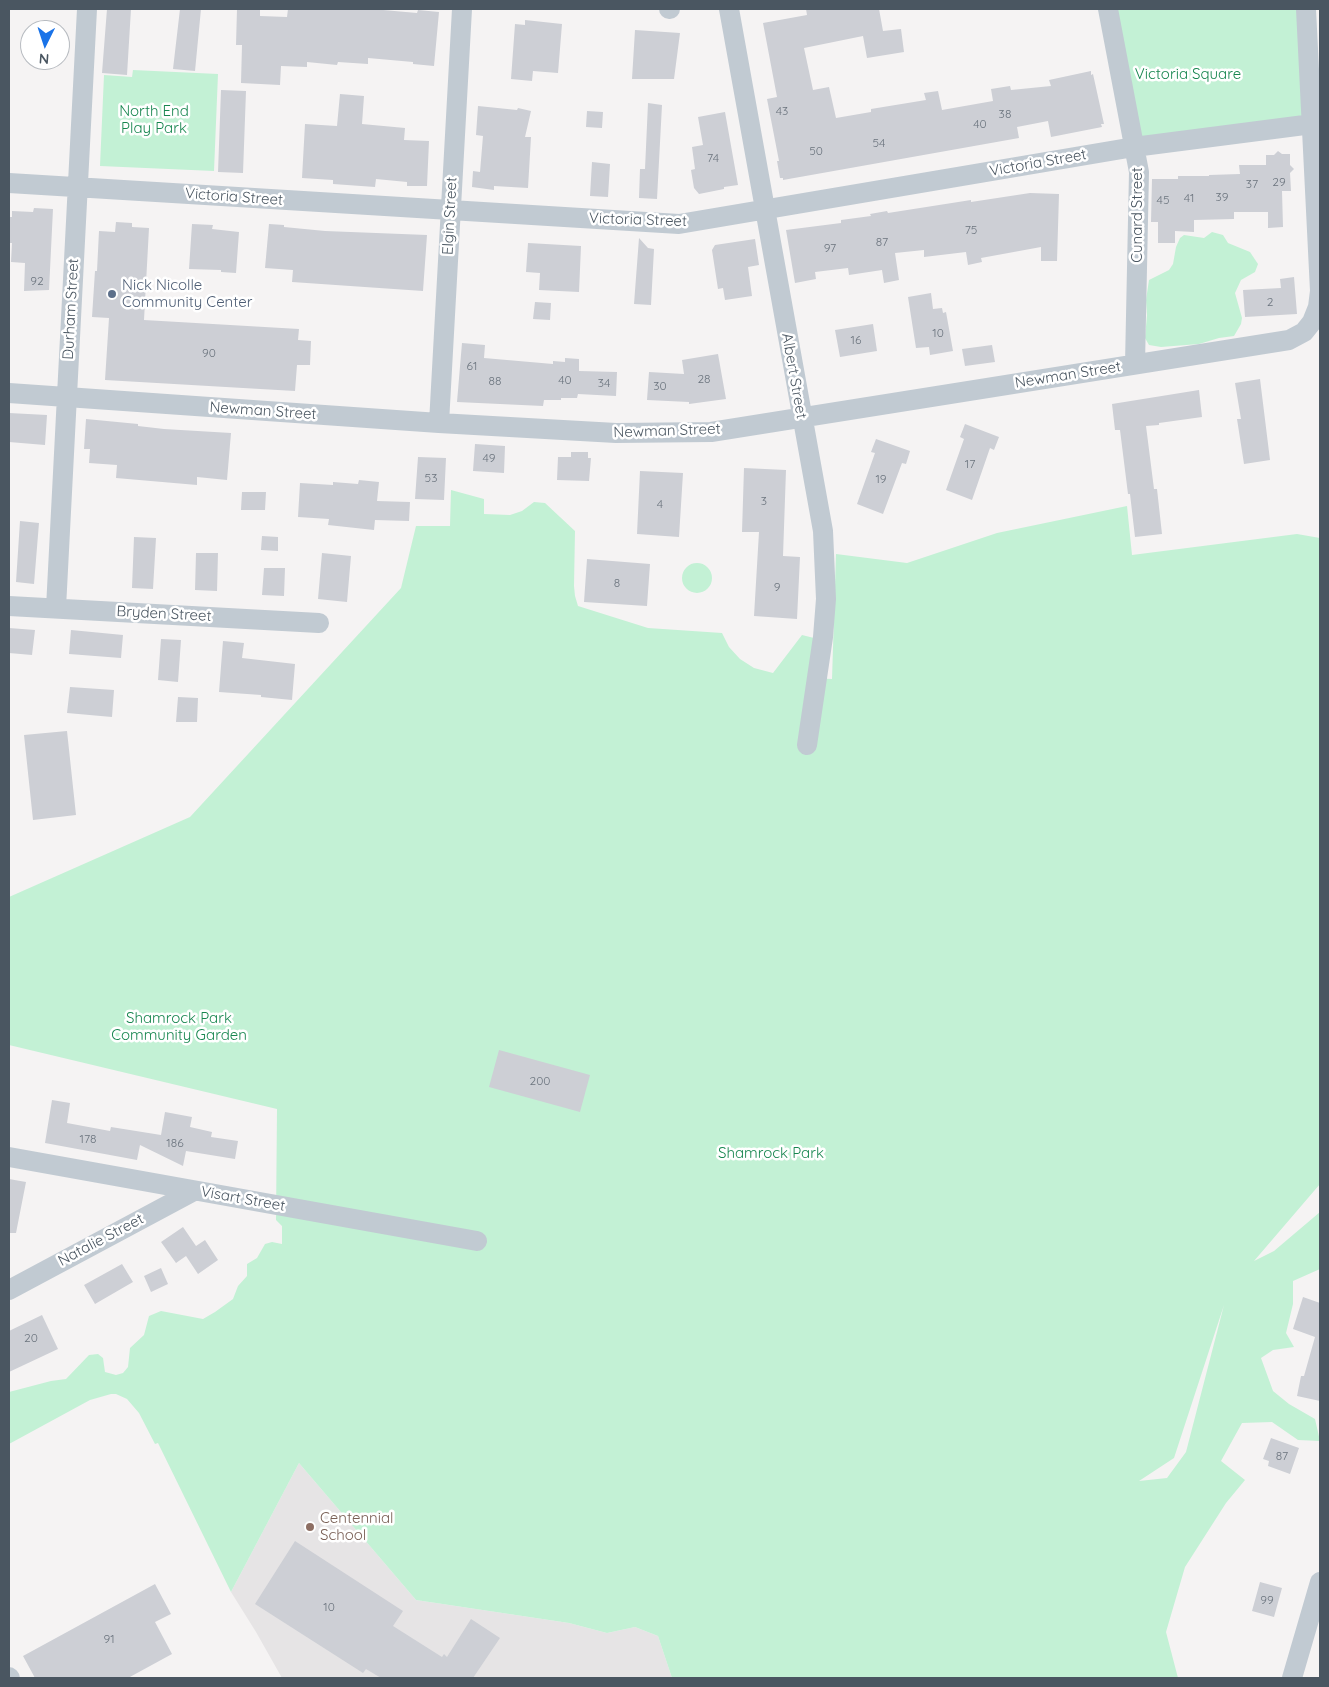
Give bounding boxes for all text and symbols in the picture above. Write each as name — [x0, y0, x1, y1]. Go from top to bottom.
north arrow — [20, 20, 70, 70]
text: N — [38, 50, 50, 68]
park label: Victoria Square — [1135, 65, 1241, 83]
park label: North End Play Park — [119, 102, 189, 137]
house number: 43 — [776, 104, 788, 118]
house number: 38 — [999, 107, 1011, 121]
house number: 40 — [973, 117, 987, 131]
house number: 54 — [873, 136, 885, 150]
house number: 50 — [809, 144, 823, 158]
street label: Victoria Street — [988, 146, 1088, 180]
house number: 74 — [707, 151, 719, 165]
street label: Cunard Street — [1128, 167, 1146, 263]
house number: 29 — [1272, 175, 1286, 189]
street label: Elgin Street — [439, 177, 461, 255]
house number: 37 — [1246, 177, 1258, 191]
street label: Victoria Street — [184, 185, 284, 209]
house number: 39 — [1216, 190, 1228, 204]
house number: 41 — [1184, 191, 1194, 205]
house number: 45 — [1157, 193, 1169, 207]
street label: Victoria Street — [589, 209, 687, 231]
house number: 75 — [965, 223, 977, 237]
house number: 87 — [876, 235, 888, 249]
house number: 97 — [824, 241, 836, 255]
street label: Durham Street — [59, 258, 83, 360]
house number: 92 — [30, 274, 44, 288]
place label: Nick Nicolle Community Center — [122, 276, 253, 311]
marker: Nick Nicolle Community Center — [106, 288, 118, 300]
house number: 2 — [1267, 295, 1273, 309]
house number: 10 — [932, 326, 944, 340]
street label: Albert Street — [778, 332, 810, 420]
house number: 16 — [851, 333, 861, 347]
house number: 90 — [202, 346, 216, 360]
street label: Newman Street — [1014, 358, 1122, 392]
house number: 61 — [467, 359, 477, 373]
house number: 28 — [697, 372, 711, 386]
house number: 40 — [558, 373, 572, 387]
house number: 88 — [489, 374, 501, 388]
house number: 34 — [598, 376, 610, 390]
house number: 30 — [653, 379, 667, 393]
street label: Newman Street — [209, 398, 317, 424]
street label: Newman Street — [613, 420, 721, 442]
house number: 49 — [483, 451, 495, 465]
house number: 17 — [965, 457, 975, 471]
house number: 53 — [425, 471, 437, 485]
house number: 19 — [875, 472, 887, 486]
house number: 3 — [761, 494, 767, 508]
house number: 4 — [657, 497, 663, 511]
house number: 8 — [614, 576, 620, 590]
house number: 9 — [774, 580, 780, 594]
street label: Bryden Street — [116, 603, 212, 625]
park label: Shamrock Park Community Garden — [111, 1009, 247, 1044]
house number: 200 — [530, 1074, 550, 1088]
house number: 178 — [79, 1132, 97, 1146]
house number: 186 — [166, 1136, 184, 1150]
park label: Shamrock Park — [718, 1144, 824, 1162]
street label: Visart Street — [199, 1183, 287, 1215]
street label: Natalie Street — [55, 1210, 147, 1270]
house number: 20 — [24, 1331, 38, 1345]
house number: 87 — [1276, 1449, 1288, 1463]
place label: Centennial School — [320, 1509, 394, 1544]
marker: Centennial School — [304, 1521, 316, 1533]
house number: 99 — [1260, 1593, 1274, 1607]
house number: 10 — [323, 1600, 335, 1614]
house number: 91 — [103, 1632, 115, 1646]

